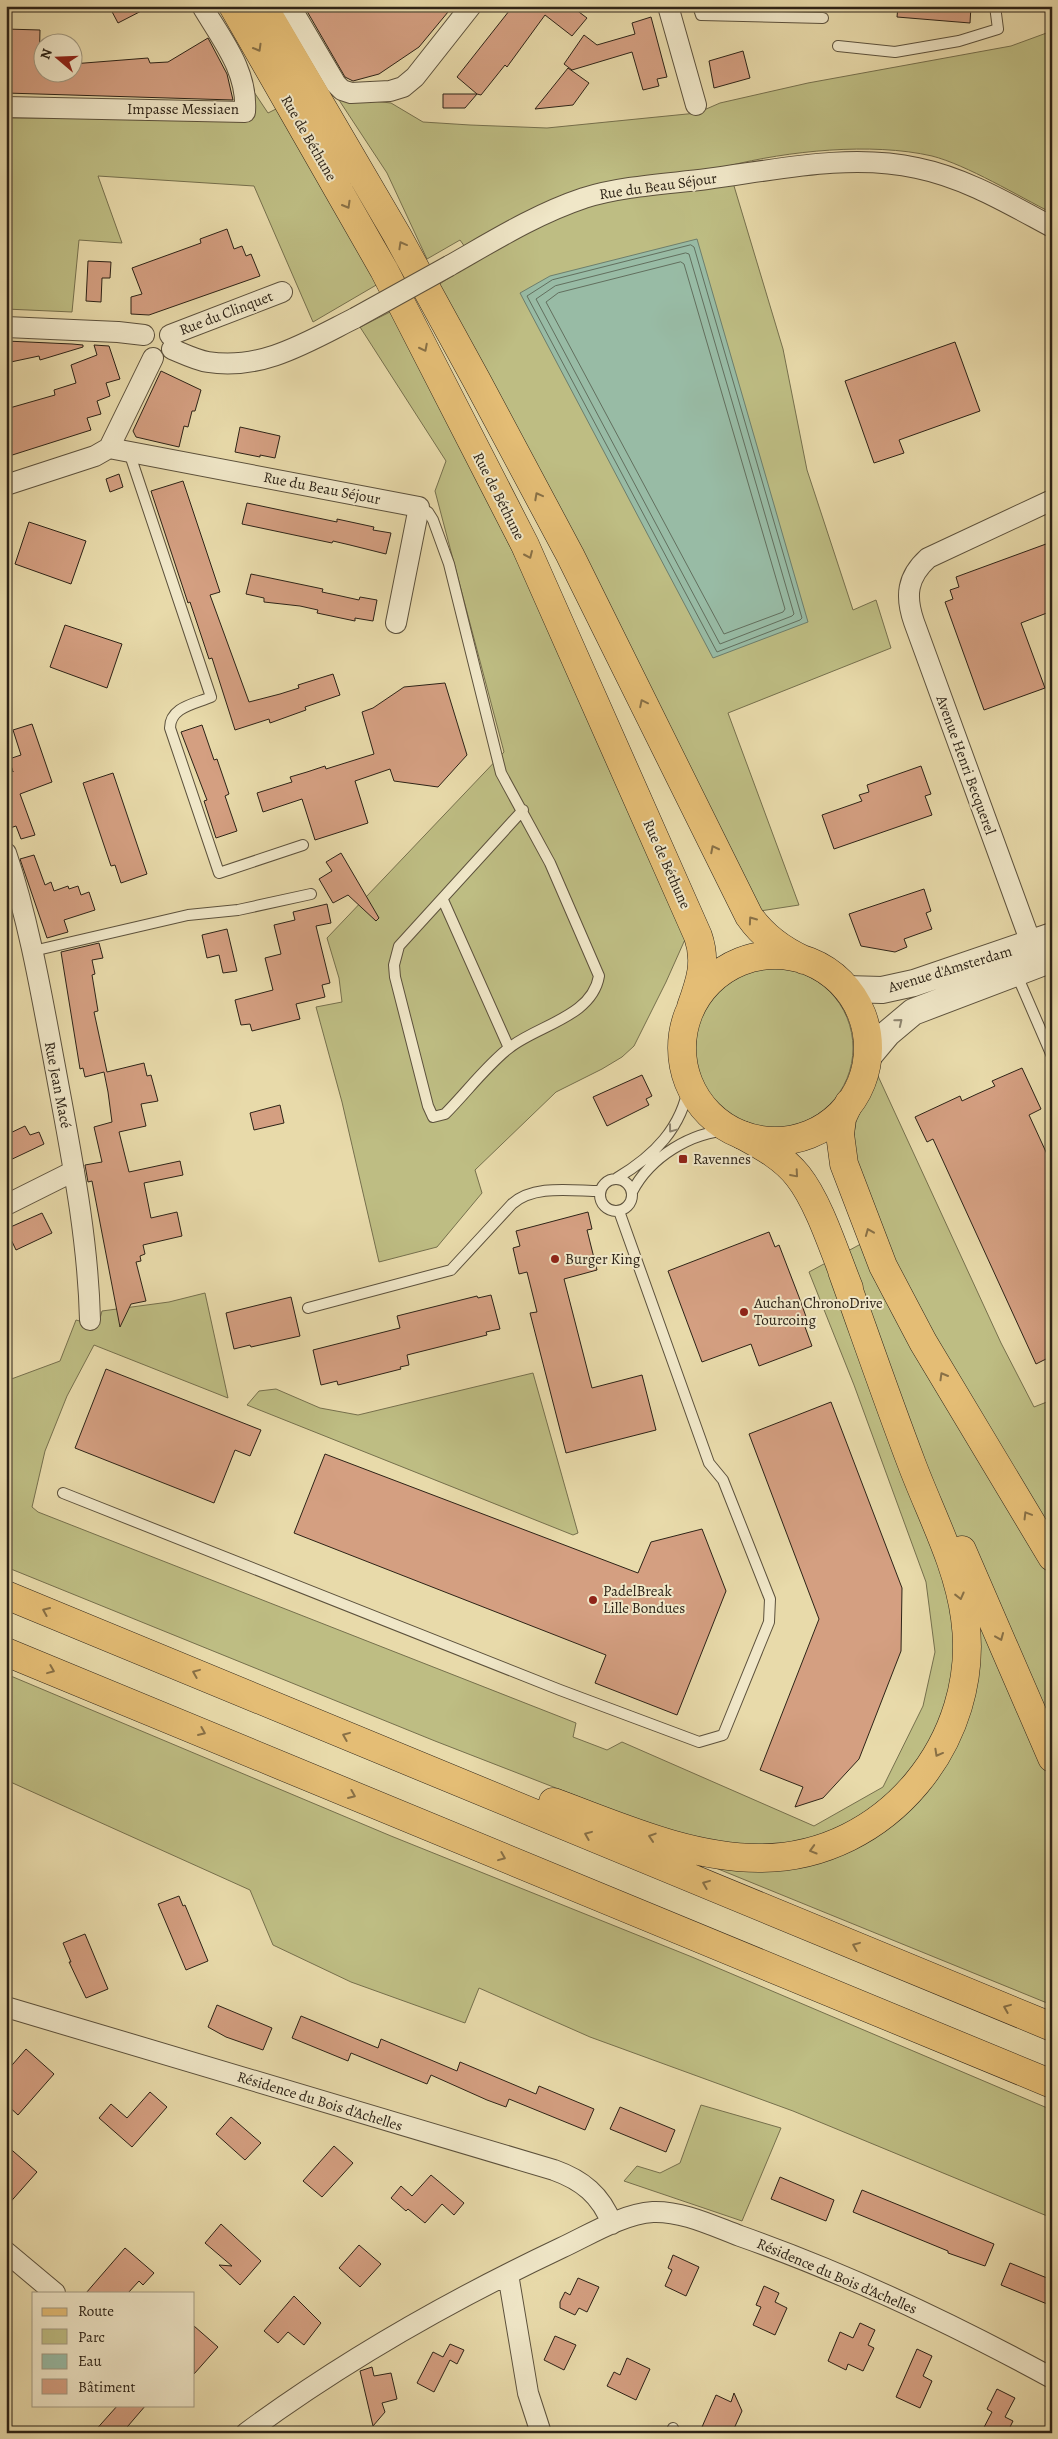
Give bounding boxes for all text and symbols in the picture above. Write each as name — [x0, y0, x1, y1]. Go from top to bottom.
north arrow — [32, 32, 82, 82]
one-way arrow — [251, 43, 261, 52]
text: N — [36, 46, 57, 62]
street label: Rue de Béthune — [276, 92, 342, 185]
street label: Impasse Messiaen — [127, 99, 239, 119]
street label: Rue du Beau Séjour — [598, 168, 718, 204]
one-way arrow — [340, 199, 350, 208]
one-way arrow — [398, 241, 408, 250]
street label: Rue du Clinquet — [176, 286, 276, 340]
one-way arrow — [418, 343, 428, 352]
street label: Rue de Béthune — [468, 449, 530, 543]
street label: Rue du Beau Séjour — [262, 467, 382, 509]
one-way arrow — [534, 492, 544, 501]
one-way arrow — [523, 550, 534, 559]
street label: Avenue Henri Becquerel — [931, 692, 1001, 838]
one-way arrow — [639, 699, 649, 708]
street label: Rue de Béthune — [638, 816, 696, 912]
one-way arrow — [710, 845, 720, 854]
one-way arrow — [749, 916, 758, 926]
street label: Avenue d'Amsterdam — [885, 940, 1015, 998]
one-way arrow — [894, 1019, 903, 1028]
street label: Rue Jean Macé — [40, 1040, 76, 1130]
one-way arrow — [669, 1123, 678, 1133]
place label: Ravennes — [693, 1149, 751, 1169]
marker: Ravennes — [677, 1153, 689, 1165]
one-way arrow — [789, 1168, 798, 1177]
one-way arrow — [864, 1228, 875, 1237]
place label: Burger King — [565, 1249, 641, 1269]
marker: Burger King — [549, 1253, 561, 1265]
place label: Auchan ChronoDrive Tourcoing — [753, 1293, 883, 1330]
marker: Auchan ChronoDrive Tourcoing — [738, 1306, 750, 1318]
one-way arrow — [940, 1372, 950, 1381]
one-way arrow — [1023, 1512, 1033, 1521]
place label: PadelBreak Lille Bondues — [603, 1581, 685, 1618]
one-way arrow — [954, 1592, 965, 1601]
marker: PadelBreak Lille Bondues — [587, 1594, 599, 1606]
one-way arrow — [42, 1607, 51, 1618]
one-way arrow — [993, 1632, 1004, 1641]
one-way arrow — [46, 1664, 55, 1674]
one-way arrow — [192, 1669, 201, 1680]
one-way arrow — [197, 1726, 206, 1736]
one-way arrow — [342, 1731, 351, 1742]
one-way arrow — [934, 1748, 944, 1757]
one-way arrow — [347, 1788, 356, 1799]
one-way arrow — [584, 1831, 593, 1842]
one-way arrow — [648, 1833, 657, 1843]
one-way arrow — [809, 1844, 817, 1855]
one-way arrow — [497, 1850, 506, 1861]
one-way arrow — [702, 1880, 711, 1890]
one-way arrow — [853, 1942, 861, 1952]
one-way arrow — [1003, 2004, 1012, 2015]
street label: Résidence du Bois d'Achelles — [235, 2066, 405, 2136]
street label: Résidence du Bois d'Achelles — [754, 2233, 920, 2319]
legend — [32, 2292, 195, 2406]
text: Route — [78, 2301, 114, 2321]
text: Parc — [78, 2327, 105, 2347]
text: Eau — [78, 2351, 103, 2371]
text: Bâtiment — [78, 2377, 136, 2397]

